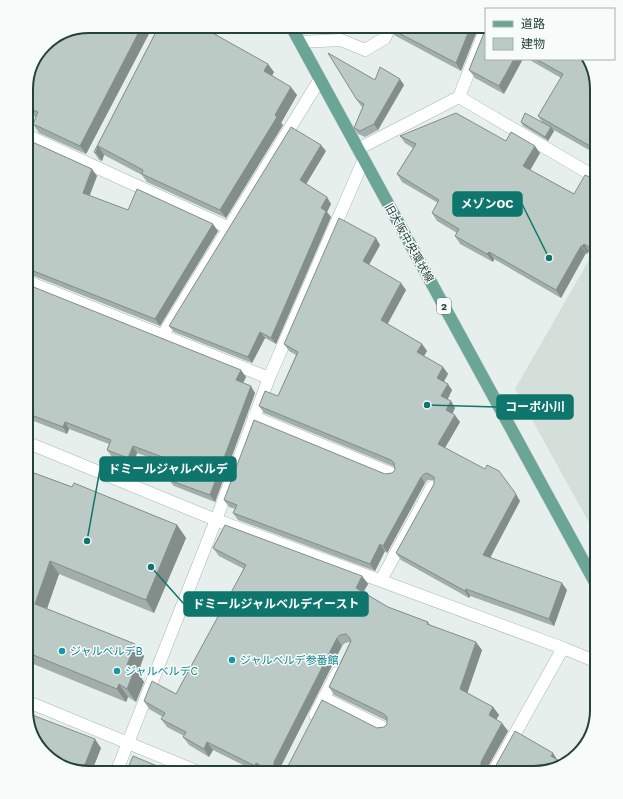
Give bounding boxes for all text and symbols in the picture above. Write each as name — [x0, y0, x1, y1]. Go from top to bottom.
legend — [485, 8, 615, 60]
text: 道路 — [521, 17, 545, 31]
text: 建物 — [521, 37, 545, 51]
callout: メゾンOC — [453, 192, 522, 216]
text: メゾンOC — [460, 197, 514, 211]
street label: 旧大阪中央環状線 — [382, 201, 436, 285]
road number: 2 — [437, 298, 451, 314]
callout: コーポ小川 — [497, 395, 573, 419]
text: コーポ小川 — [505, 400, 565, 414]
callout: ドミールジャルベルデ — [100, 457, 236, 481]
text: ドミールジャルベルデ — [108, 462, 229, 476]
callout: ドミールジャルベルデイースト — [184, 592, 368, 616]
text: ドミールジャルベルデイースト — [193, 597, 359, 611]
place label: ジャルベルデB — [70, 645, 143, 658]
marker: ジャルベルデB — [57, 646, 67, 656]
place label: ジャルベルデ参番館 — [240, 654, 338, 667]
marker: ジャルベルデ参番館 — [227, 655, 237, 665]
place label: ジャルベルデC — [125, 665, 198, 678]
marker: ジャルベルデC — [112, 666, 122, 676]

